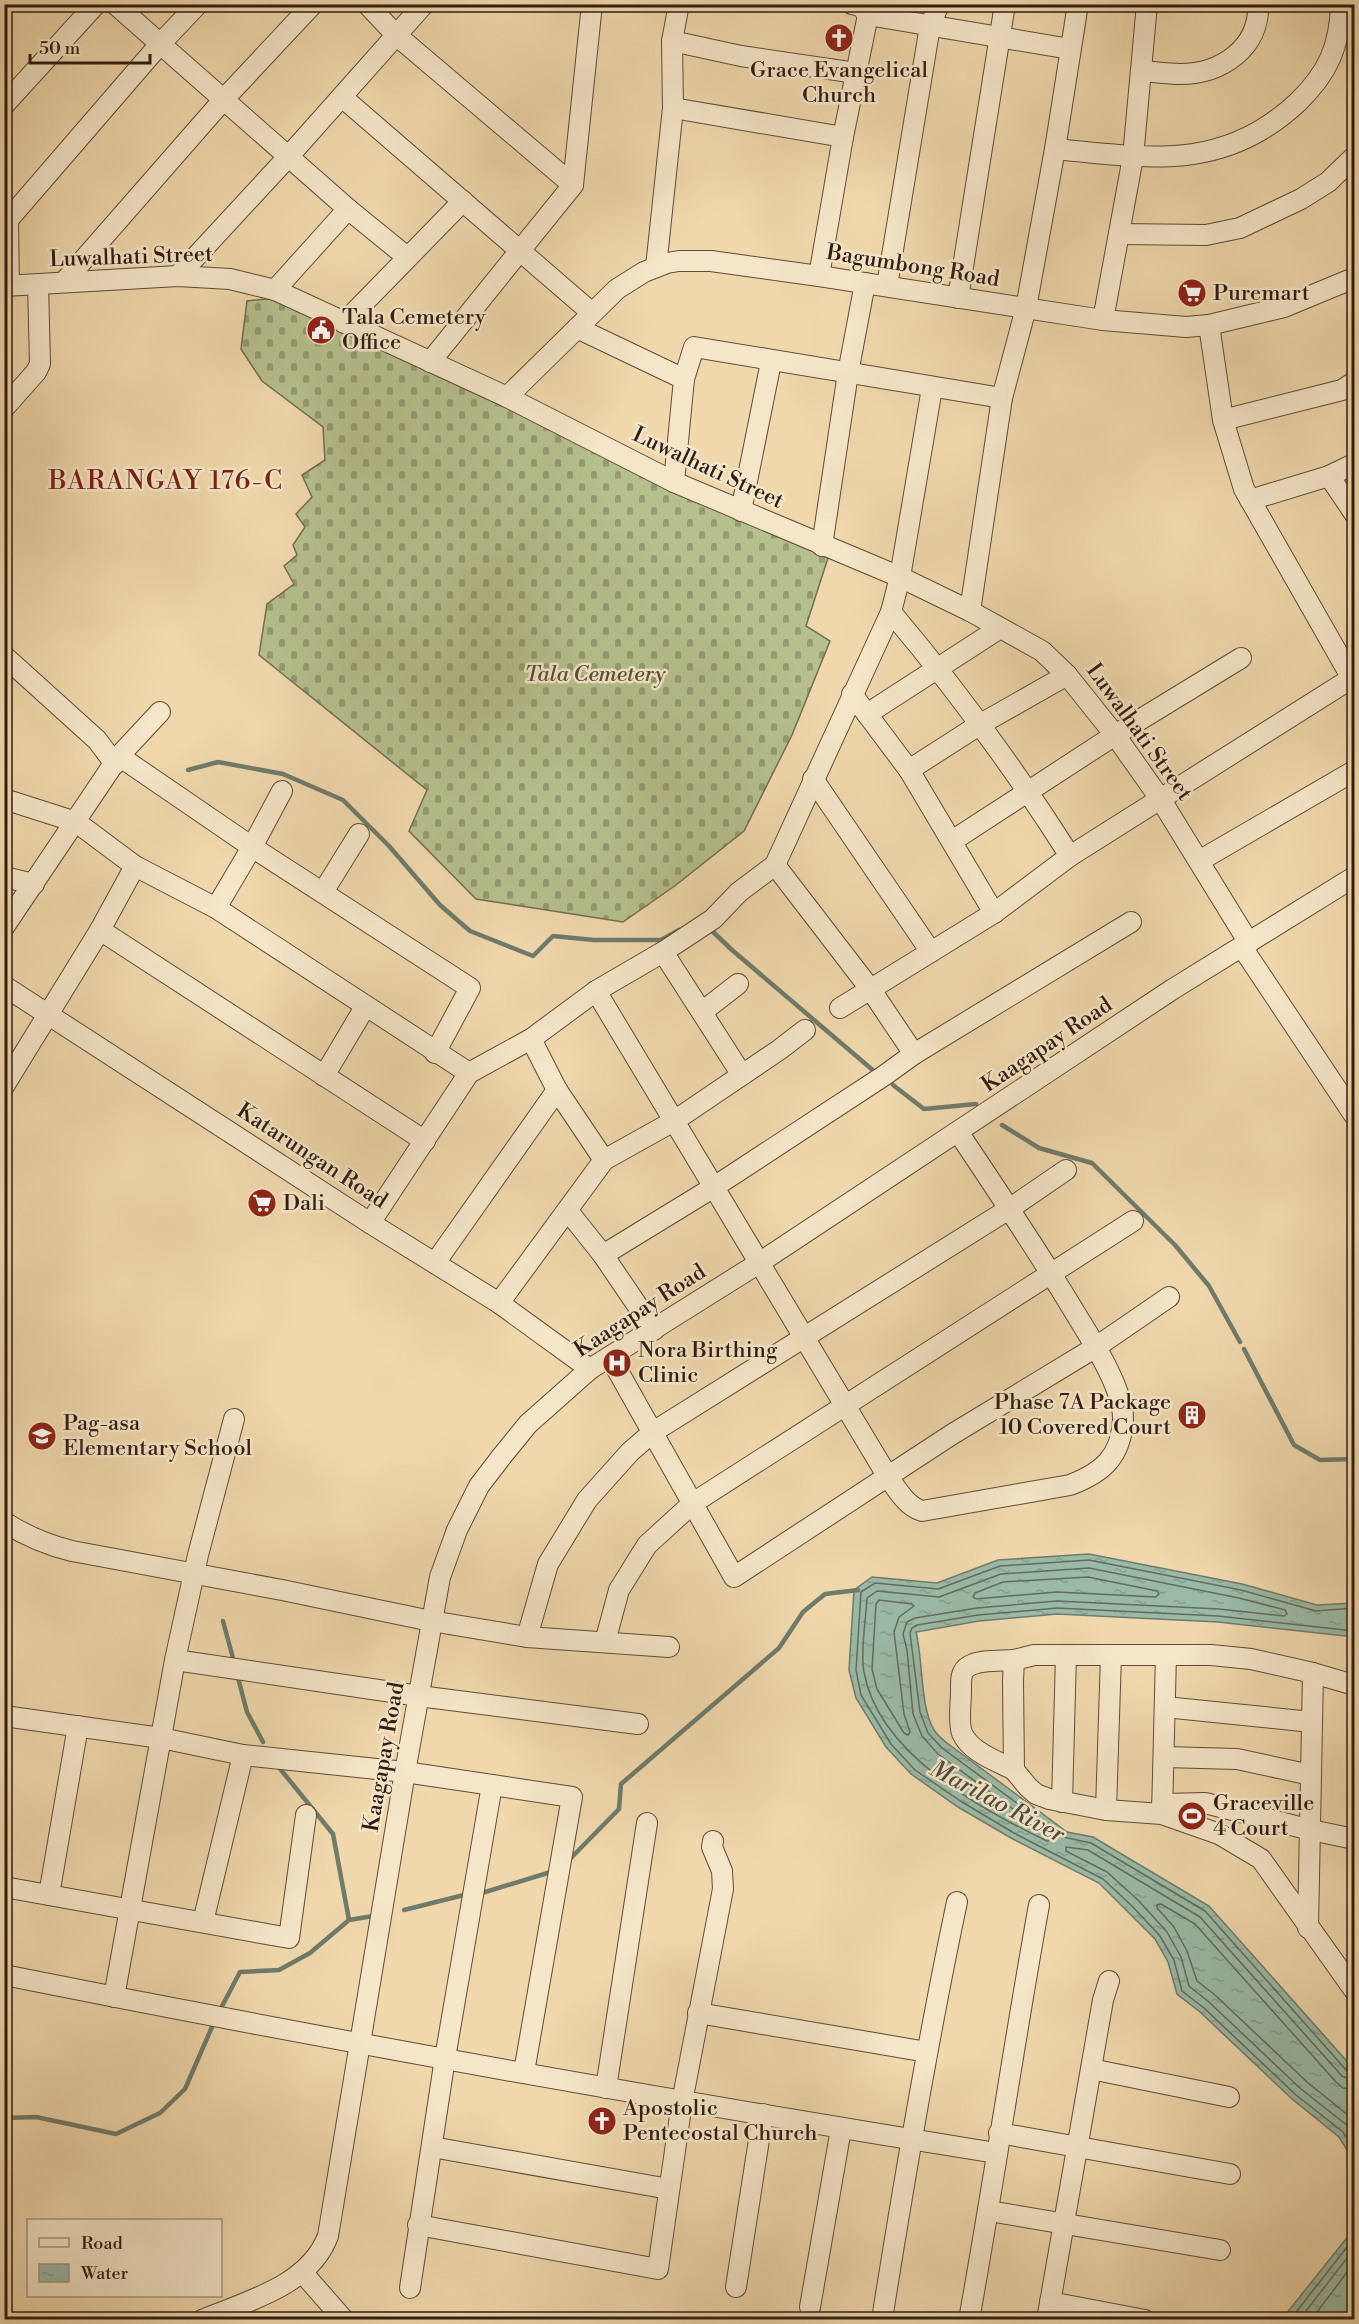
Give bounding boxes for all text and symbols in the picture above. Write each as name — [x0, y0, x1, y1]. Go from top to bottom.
church icon: Grace Evangelical Church — [823, 22, 855, 54]
scale bar — [30, 27, 150, 65]
text: 50 m — [39, 37, 81, 60]
place label: Grace Evangelical Church — [750, 57, 928, 109]
street label: Bagumbong Road — [824, 239, 1002, 293]
street label: Luwalhati Street — [49, 241, 213, 273]
supermarket icon: Puremart — [1176, 277, 1208, 309]
place label: Puremart — [1213, 280, 1310, 307]
place label: Tala Cemetery Office — [342, 304, 486, 356]
public building icon: Tala Cemetery Office — [305, 314, 337, 346]
street label: Luwalhati Street — [628, 421, 788, 515]
district label: BARANGAY 176-C — [47, 465, 284, 497]
street label: Luwalhati Street — [1080, 658, 1198, 806]
park label: Tala Cemetery — [524, 661, 666, 688]
street label: Kaagapay Road — [977, 991, 1118, 1099]
street label: Katarungan Road — [232, 1097, 393, 1215]
supermarket icon: Dali — [246, 1187, 278, 1219]
place label: Dali — [283, 1190, 325, 1217]
street label: Kaagapay Road — [569, 1258, 711, 1364]
place label: Nora Birthing Clinic — [638, 1337, 778, 1389]
hospital icon: Nora Birthing Clinic — [601, 1347, 633, 1379]
place label: Phase 7A Package 10 Covered Court — [994, 1389, 1171, 1441]
building icon: Phase 7A Package 10 Covered Court — [1176, 1399, 1208, 1431]
place label: Pag-asa Elementary School — [63, 1410, 253, 1462]
school or university icon: Pag-asa Elementary School — [26, 1420, 58, 1452]
street label: Kaagapay Road — [358, 1679, 411, 1834]
water label: Marilao River — [924, 1754, 1070, 1851]
place label: Graceville 4 Court — [1213, 1790, 1314, 1842]
sports icon: Graceville 4 Court — [1176, 1800, 1208, 1832]
place label: Apostolic Pentecostal Church — [622, 2095, 817, 2147]
church icon: Apostolic Pentecostal Church — [586, 2105, 618, 2137]
legend — [27, 2219, 222, 2297]
text: Road — [81, 2232, 124, 2255]
text: Water — [80, 2262, 129, 2285]

